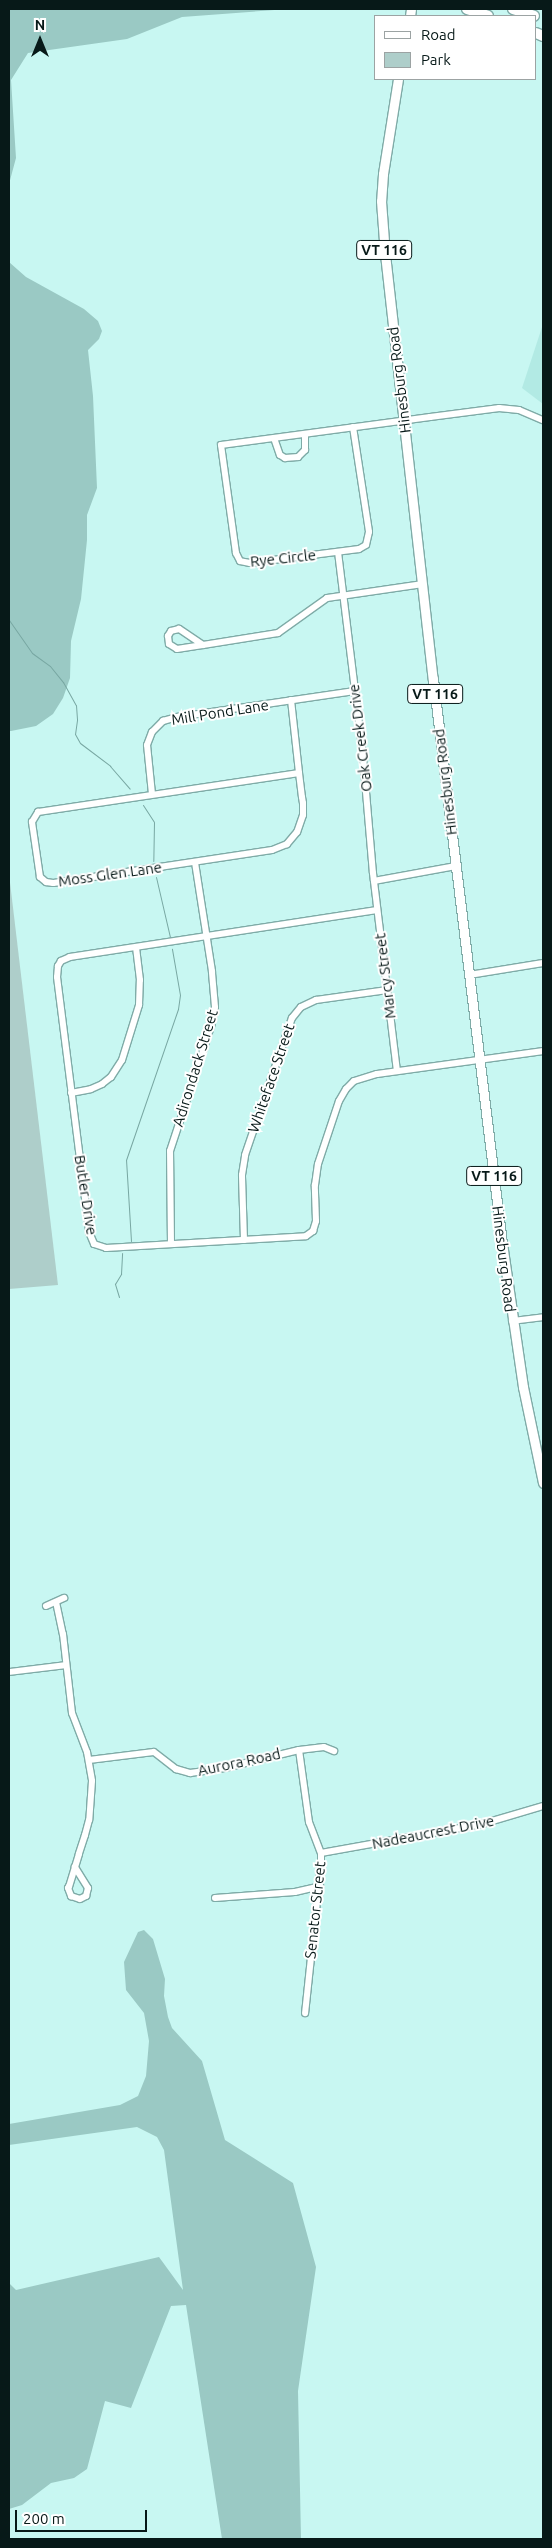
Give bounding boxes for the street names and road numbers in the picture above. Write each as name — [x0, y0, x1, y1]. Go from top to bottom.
road number: VT 116 — [355, 238, 413, 262]
street label: Hinesburg Road — [384, 326, 414, 434]
street label: Rye Circle — [249, 546, 317, 570]
road number: VT 116 — [406, 682, 464, 706]
street label: Oak Creek Drive — [344, 683, 376, 793]
street label: Mill Pond Lane — [170, 695, 270, 729]
street label: Hinesburg Road — [430, 728, 460, 836]
street label: Moss Glen Lane — [57, 858, 163, 890]
street label: Marcy Street — [371, 932, 399, 1020]
street label: Adirondack Street — [169, 1007, 221, 1129]
street label: Whiteface Street — [244, 1021, 298, 1135]
street label: Butler Drive — [71, 1154, 101, 1236]
road number: VT 116 — [465, 1164, 523, 1188]
street label: Hinesburg Road — [489, 1205, 519, 1313]
street label: Aurora Road — [196, 1744, 282, 1780]
street label: Nadeaucrest Drive — [370, 1811, 496, 1853]
street label: Senator Street — [301, 1860, 329, 1960]

